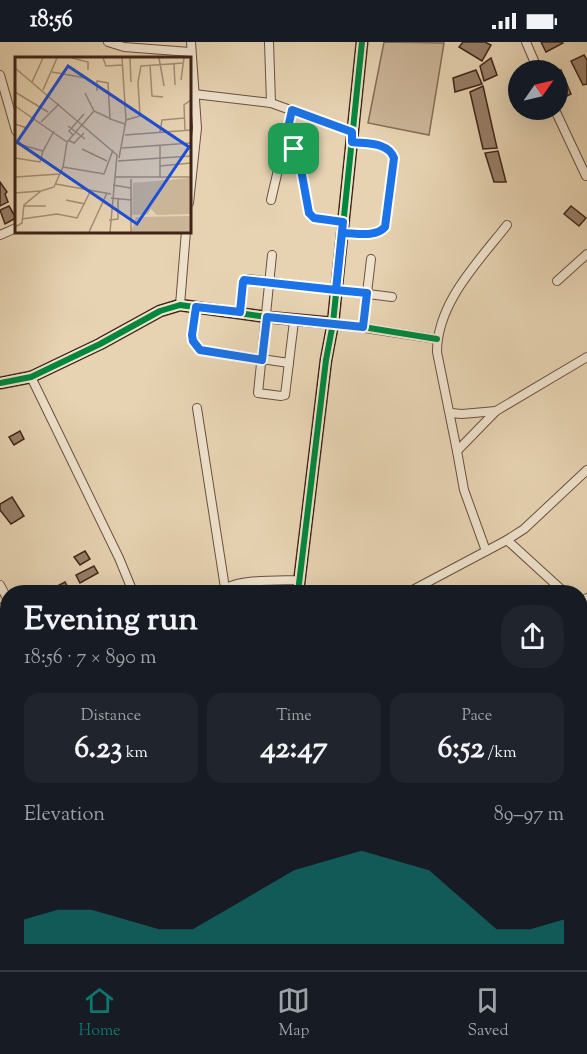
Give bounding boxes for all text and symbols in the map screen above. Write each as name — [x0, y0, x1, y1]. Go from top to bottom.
text: 18:56 — [30, 5, 73, 37]
inset map — [15, 57, 190, 232]
north arrow — [508, 60, 568, 120]
map controls — [508, 60, 568, 120]
pin — [268, 123, 319, 174]
icon: arrive — [277, 132, 310, 165]
text: Evening run — [24, 597, 198, 645]
button: share — [501, 605, 564, 668]
text: 18:56 · 7 × 890 m — [24, 644, 157, 673]
text: Distance — [81, 705, 141, 728]
text: Time — [276, 705, 312, 728]
text: Pace — [462, 705, 492, 728]
text: 6.23 — [74, 728, 122, 771]
text: 42:47 — [260, 728, 328, 771]
text: 6:52 — [437, 728, 484, 771]
text: km — [122, 742, 148, 765]
text: /km — [484, 742, 517, 765]
text: Elevation — [24, 801, 105, 830]
text: 89–97 m — [494, 801, 564, 830]
tab: Home — [78, 984, 120, 1043]
tab: Map — [277, 984, 310, 1043]
tab: Saved — [467, 984, 508, 1043]

